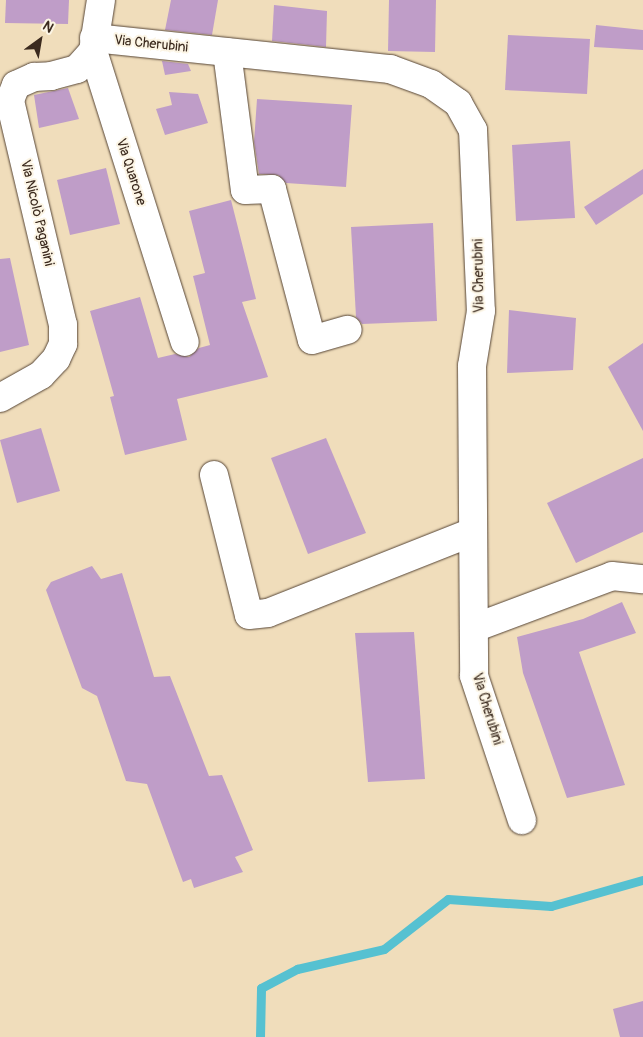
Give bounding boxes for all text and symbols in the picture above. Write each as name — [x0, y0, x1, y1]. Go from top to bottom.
north arrow — [15, 15, 65, 65]
text: N — [40, 17, 57, 37]
street label: Via Cherubini — [113, 32, 189, 56]
street label: Via Quarone — [112, 136, 150, 208]
street label: Via Nicolò Paganini — [17, 158, 57, 268]
street label: Via Cherubini — [470, 239, 488, 313]
street label: Via Cherubini — [468, 671, 506, 747]

